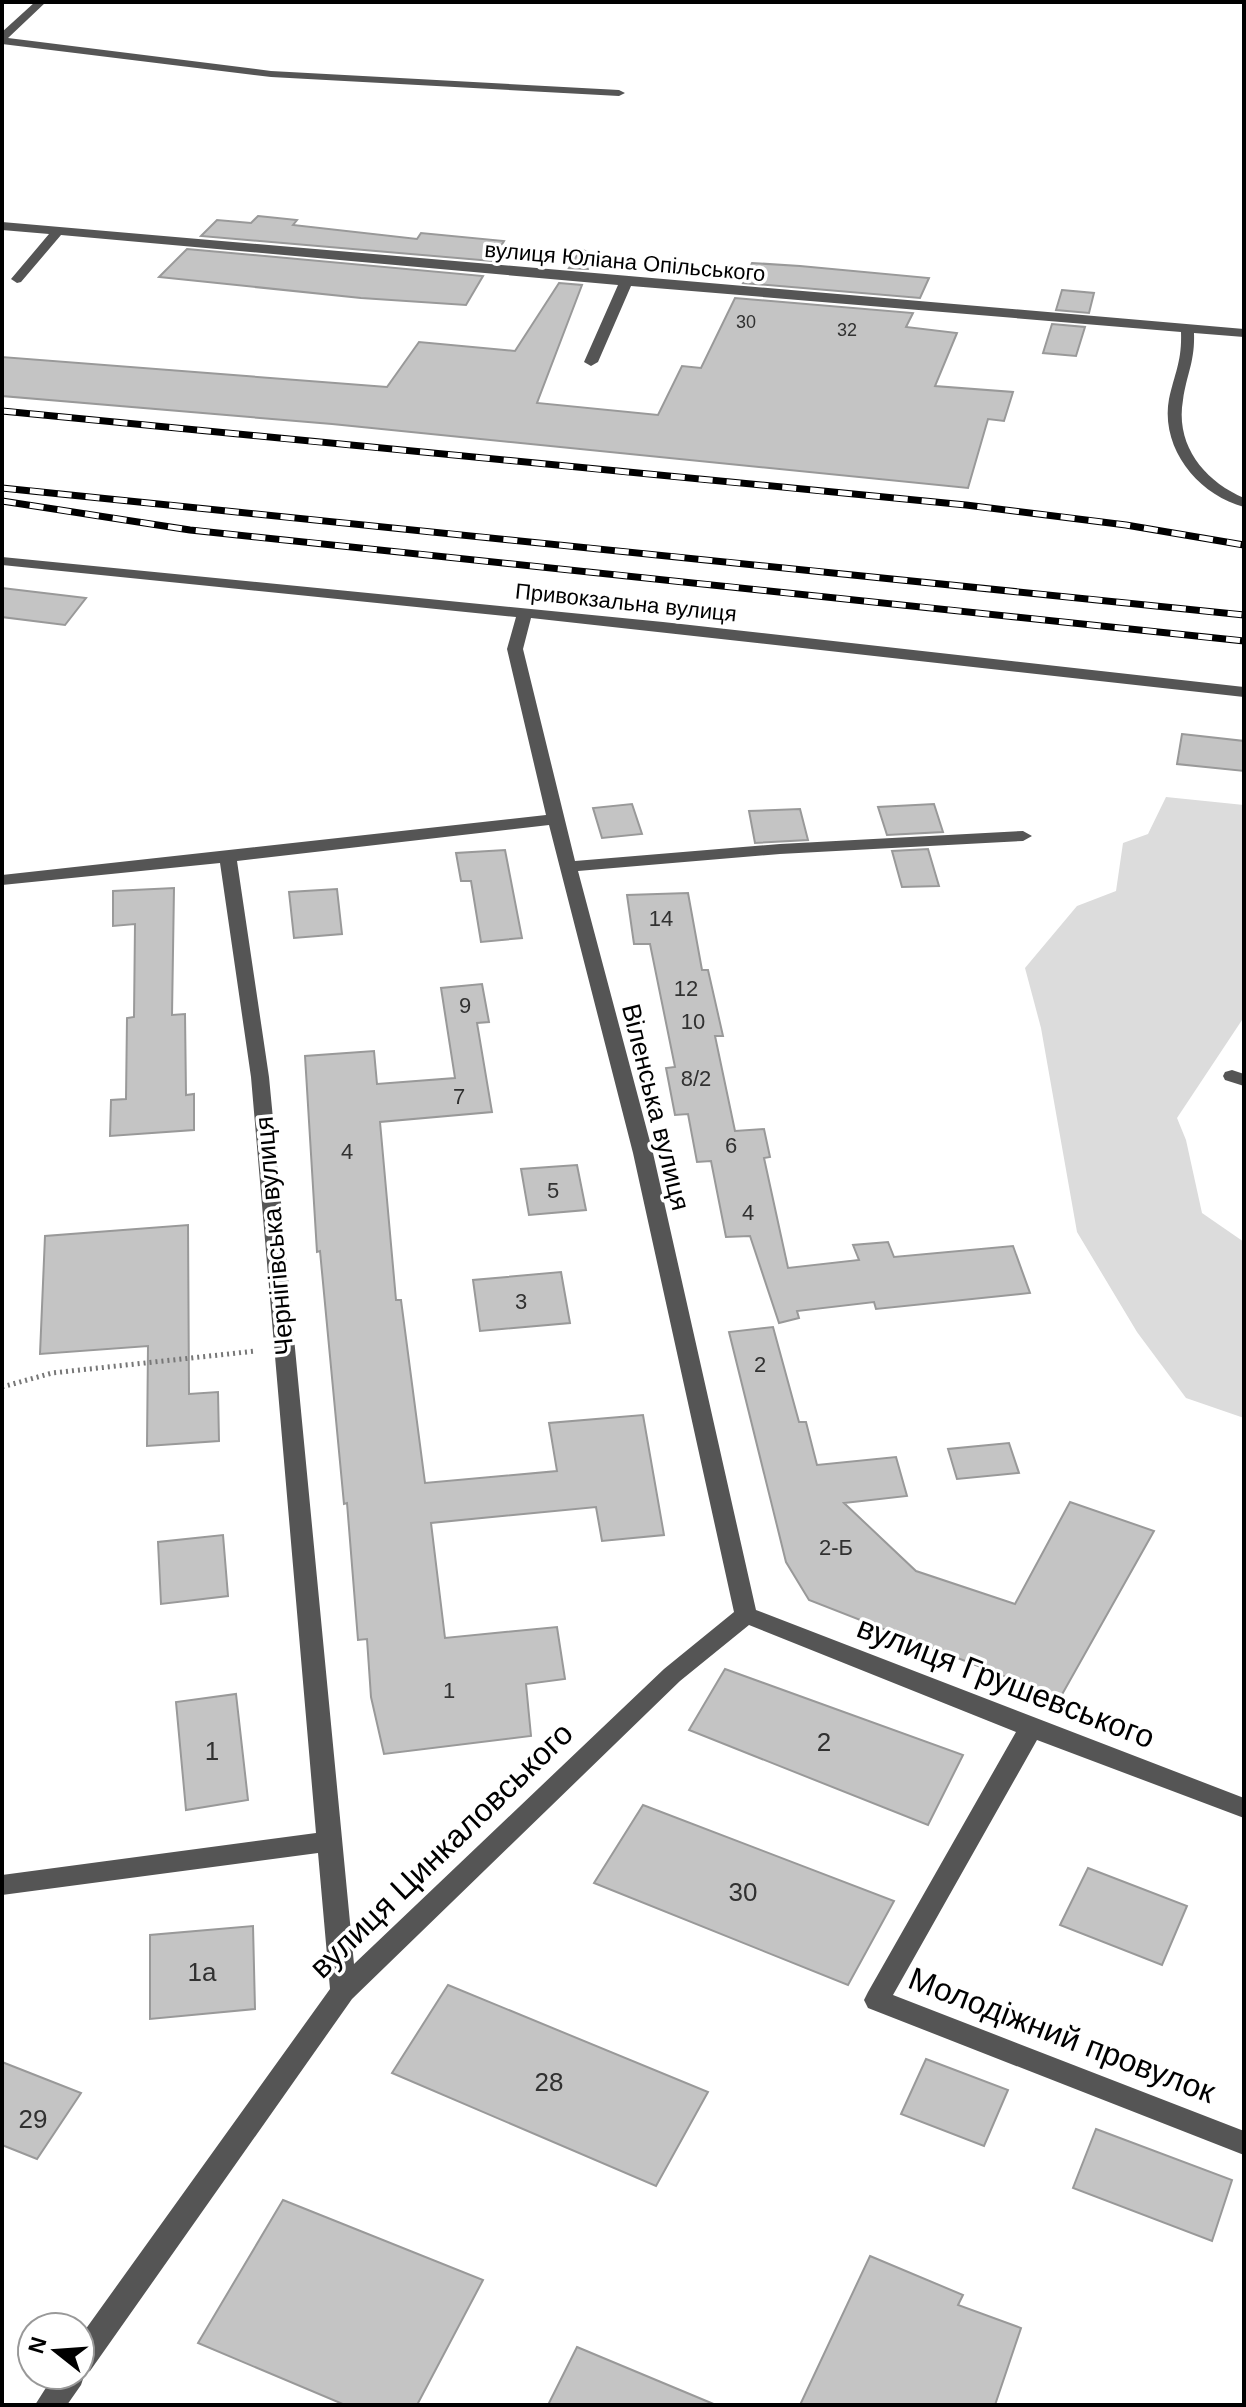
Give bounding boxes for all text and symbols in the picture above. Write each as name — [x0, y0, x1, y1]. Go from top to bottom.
street label: вулиця Юліана Опільського — [484, 237, 766, 286]
house number: 30 — [736, 312, 756, 332]
house number: 32 — [837, 320, 857, 340]
street label: Привокзальна вулиця — [514, 578, 738, 627]
house number: 14 — [649, 906, 673, 931]
house number: 12 — [674, 976, 698, 1001]
house number: 9 — [459, 993, 471, 1018]
street label: Віленська вулиця — [616, 1001, 696, 1213]
house number: 10 — [681, 1009, 705, 1034]
house number: 8/2 — [681, 1066, 711, 1091]
house number: 7 — [453, 1084, 465, 1109]
street label: Чернігівська вулиця — [249, 1115, 299, 1357]
house number: 6 — [725, 1133, 737, 1158]
house number: 4 — [341, 1139, 353, 1164]
house number: 5 — [547, 1178, 559, 1203]
house number: 4 — [742, 1200, 754, 1225]
house number: 3 — [515, 1289, 527, 1314]
house number: 2 — [754, 1352, 766, 1377]
house number: 2-Б — [819, 1535, 853, 1560]
street label: вулиця Грушевського — [852, 1609, 1160, 1755]
house number: 1 — [443, 1678, 455, 1703]
street label: вулиця Цинкаловського — [302, 1715, 580, 1985]
house number: 2 — [817, 1727, 831, 1757]
house number: 1 — [205, 1736, 219, 1766]
house number: 30 — [729, 1877, 757, 1907]
house number: 1а — [188, 1957, 217, 1987]
street label: Молодіжний провулок — [904, 1960, 1221, 2110]
house number: 28 — [535, 2067, 563, 2097]
house number: 29 — [19, 2104, 47, 2134]
north arrow — [16, 2311, 96, 2391]
text: N — [23, 2334, 52, 2357]

